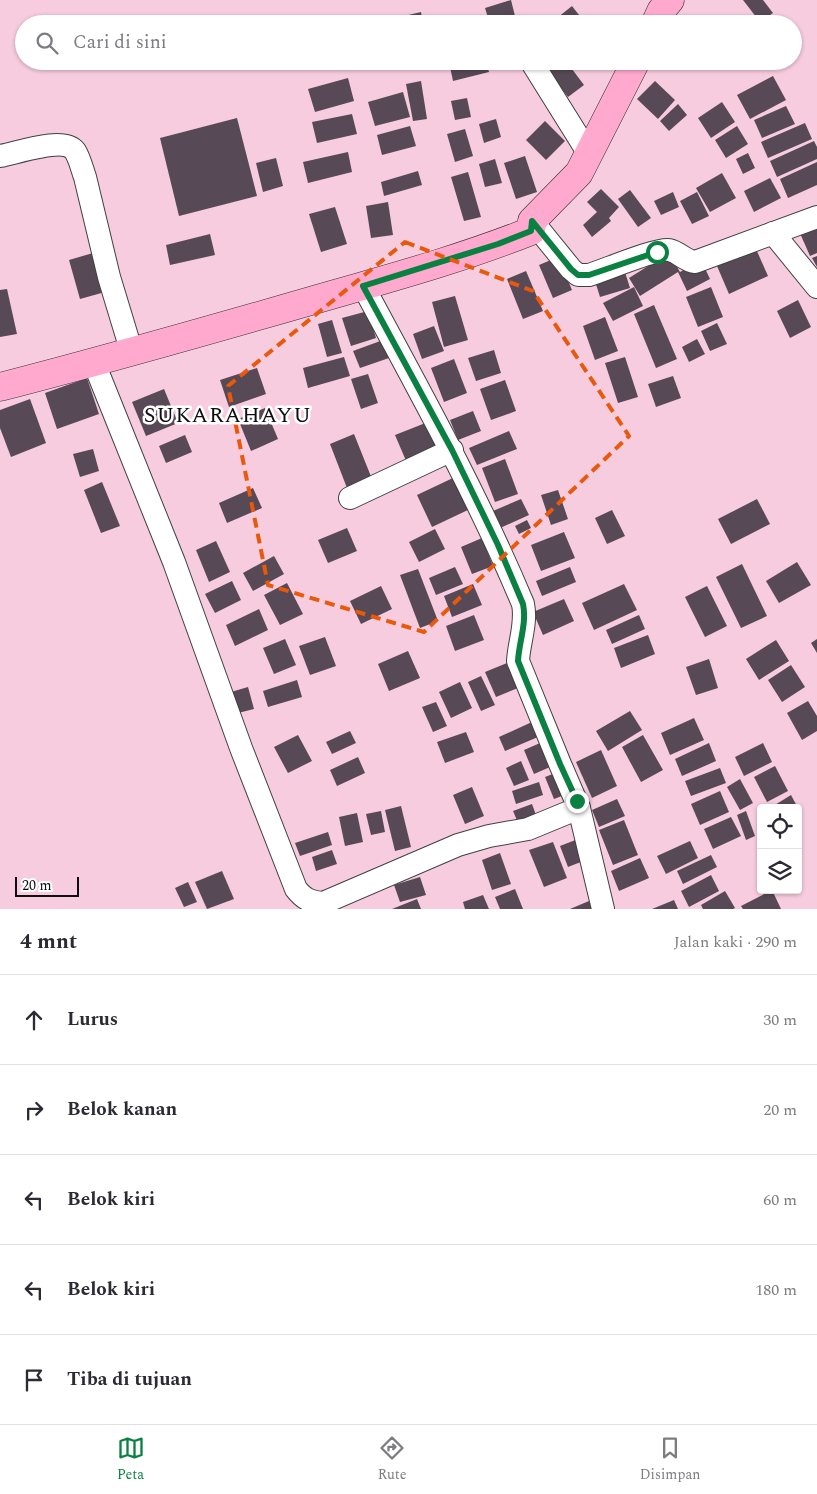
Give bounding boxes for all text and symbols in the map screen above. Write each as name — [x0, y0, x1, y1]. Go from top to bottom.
search box — [15, 15, 802, 70]
text: Cari di sini — [73, 28, 167, 57]
icon: search — [33, 29, 61, 57]
route start — [646, 241, 669, 264]
district label: SUKARAHAYU — [144, 399, 312, 432]
route end — [566, 790, 589, 813]
map controls — [757, 804, 802, 894]
button: locate — [757, 804, 802, 849]
button: layers — [757, 849, 802, 894]
scale bar — [15, 874, 79, 897]
text: 20 m — [22, 875, 52, 896]
text: 4 mnt — [20, 926, 77, 958]
text: Jalan kaki · 290 m — [674, 930, 797, 954]
text: Lurus — [67, 1005, 118, 1034]
icon: ahead — [20, 1006, 48, 1034]
text: 30 m — [763, 1008, 797, 1032]
text: Belok kanan — [67, 1095, 177, 1124]
icon: right — [20, 1096, 48, 1124]
text: 20 m — [763, 1098, 797, 1122]
text: Belok kiri — [67, 1185, 155, 1214]
icon: left — [20, 1186, 48, 1214]
text: 60 m — [763, 1188, 797, 1212]
text: Belok kiri — [67, 1275, 155, 1304]
icon: left — [20, 1276, 48, 1304]
text: 180 m — [755, 1278, 797, 1302]
text: Tiba di tujuan — [67, 1365, 192, 1394]
icon: arrive — [20, 1366, 48, 1394]
tab: Peta — [117, 1434, 145, 1485]
tab: Rute — [378, 1434, 407, 1485]
tab: Disimpan — [640, 1434, 700, 1485]

